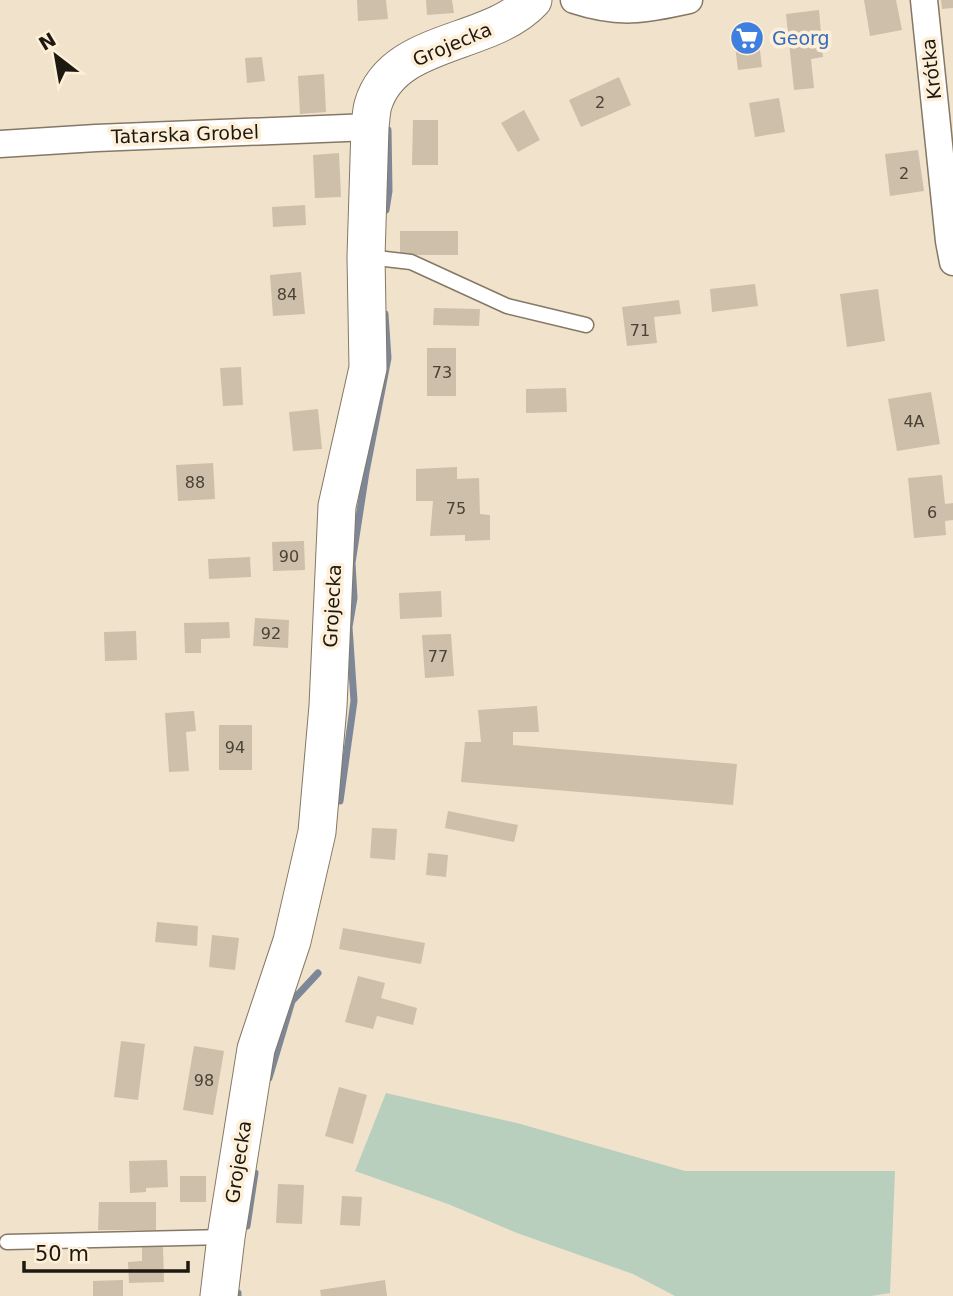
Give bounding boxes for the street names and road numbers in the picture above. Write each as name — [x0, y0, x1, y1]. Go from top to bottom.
street label: Grojecka — [409, 18, 495, 70]
street label: Krótka — [917, 37, 945, 101]
street label: Tatarska Grobel — [110, 120, 259, 148]
street label: Grojecka — [319, 564, 345, 648]
street label: Grojecka — [221, 1119, 255, 1205]

